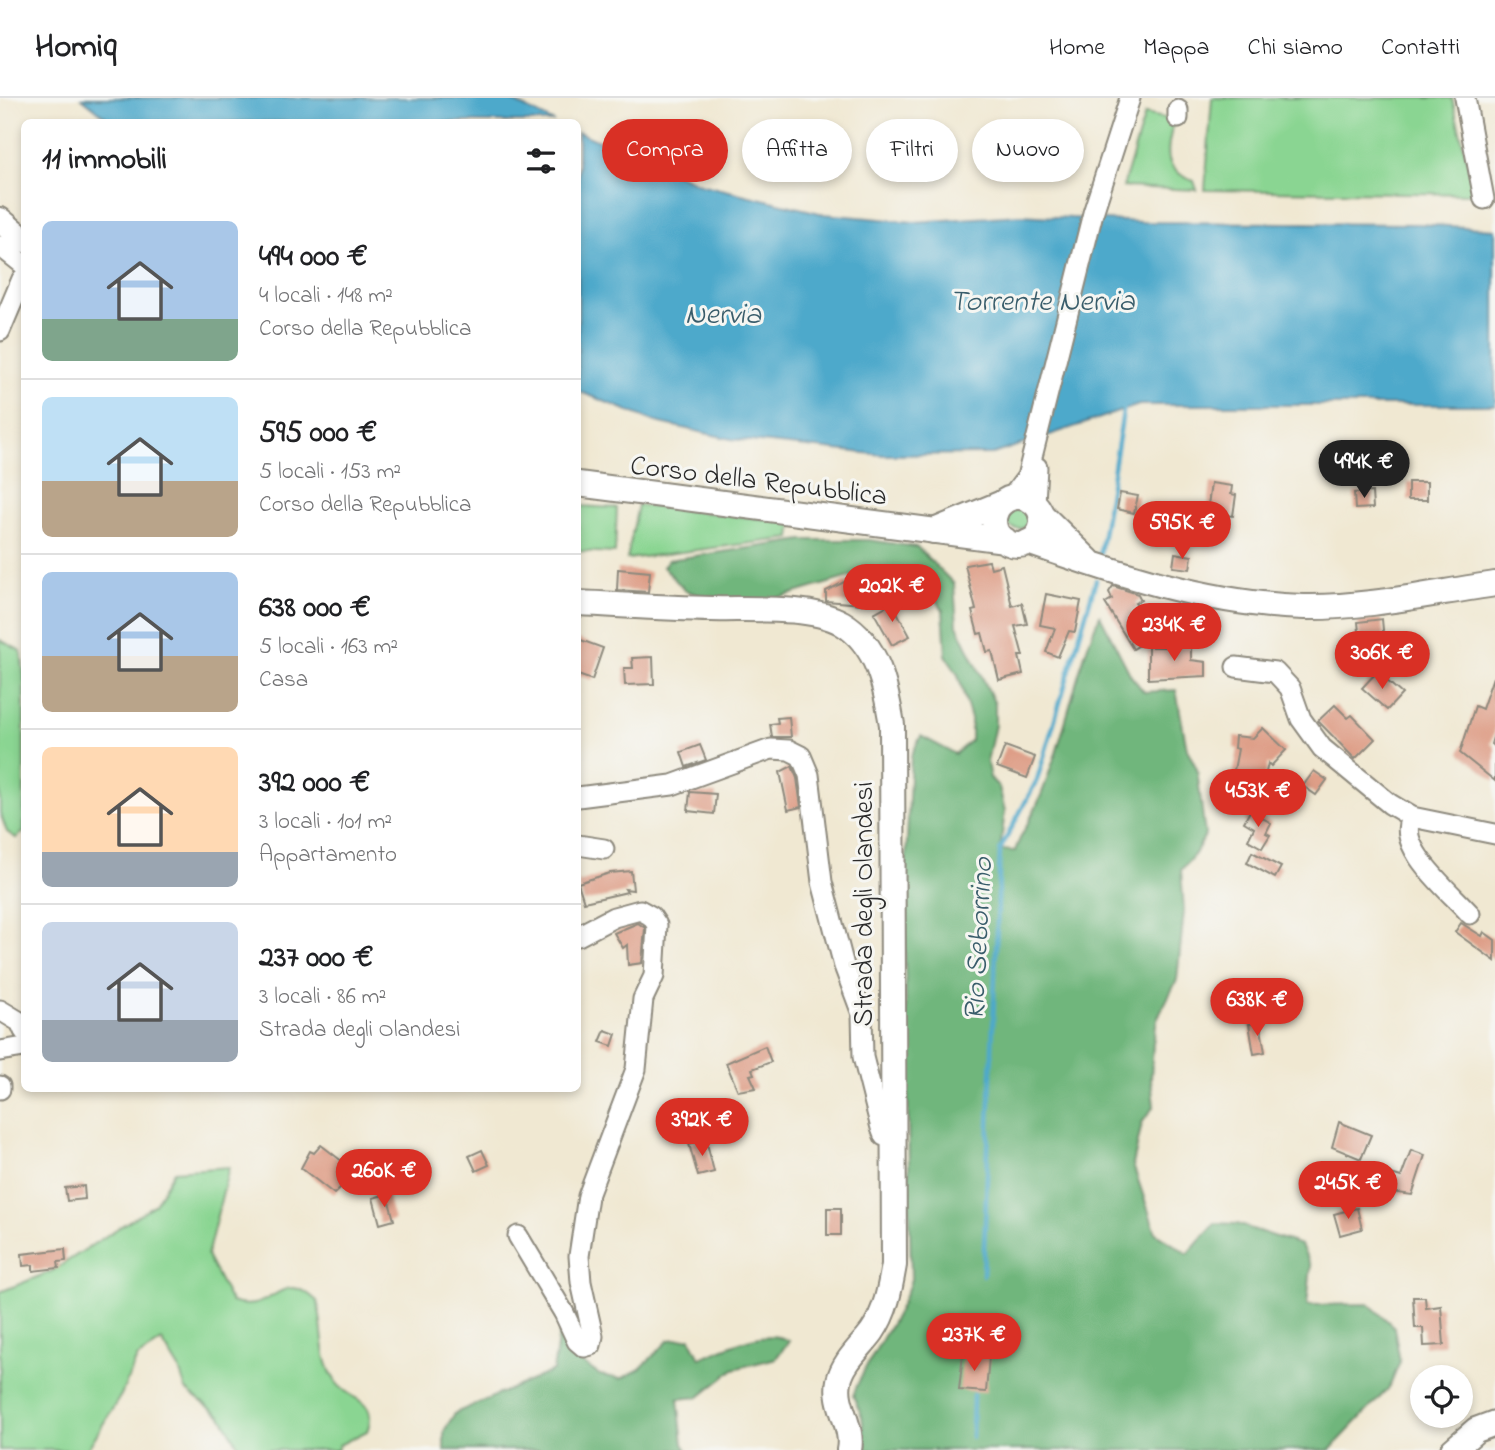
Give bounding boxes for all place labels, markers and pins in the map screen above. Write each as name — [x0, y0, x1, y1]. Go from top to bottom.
pin: 494K € — [1307, 440, 1421, 500]
pin: 595K € — [1125, 502, 1239, 561]
pin: 202K € — [835, 564, 949, 624]
pin: 234K € — [1117, 603, 1231, 663]
pin: 306K € — [1325, 632, 1439, 691]
pin: 453K € — [1201, 770, 1315, 829]
pin: 638K € — [1200, 978, 1314, 1038]
pin: 392K € — [645, 1098, 759, 1158]
pin: 260K € — [327, 1150, 441, 1209]
pin: 245K € — [1291, 1162, 1405, 1221]
pin: 237K € — [917, 1314, 1031, 1373]

